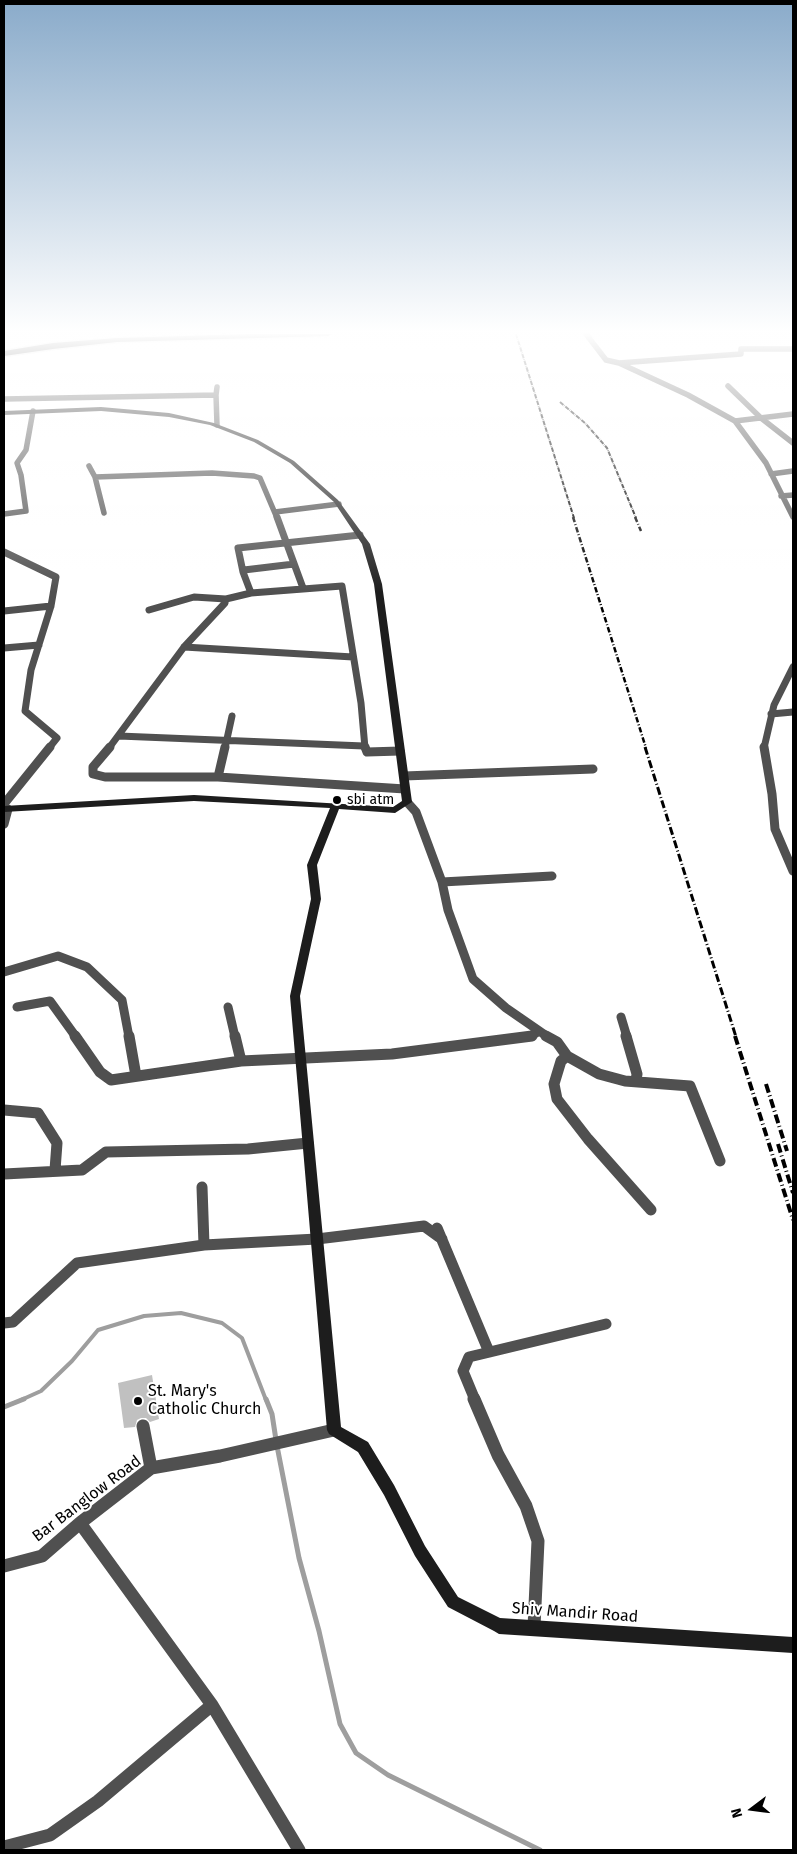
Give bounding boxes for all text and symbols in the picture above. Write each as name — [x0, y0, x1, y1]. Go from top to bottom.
place label: sbi atm — [347, 792, 394, 808]
marker: sbi atm — [331, 794, 343, 806]
place label: St. Mary's Catholic Church — [148, 1382, 261, 1420]
marker: St. Mary's Catholic Church — [132, 1395, 144, 1407]
street label: Bar Banglow Road — [29, 1452, 145, 1546]
street label: Shiv Mandir Road — [511, 1599, 639, 1627]
north arrow — [727, 1784, 777, 1834]
text: N — [728, 1806, 746, 1820]

